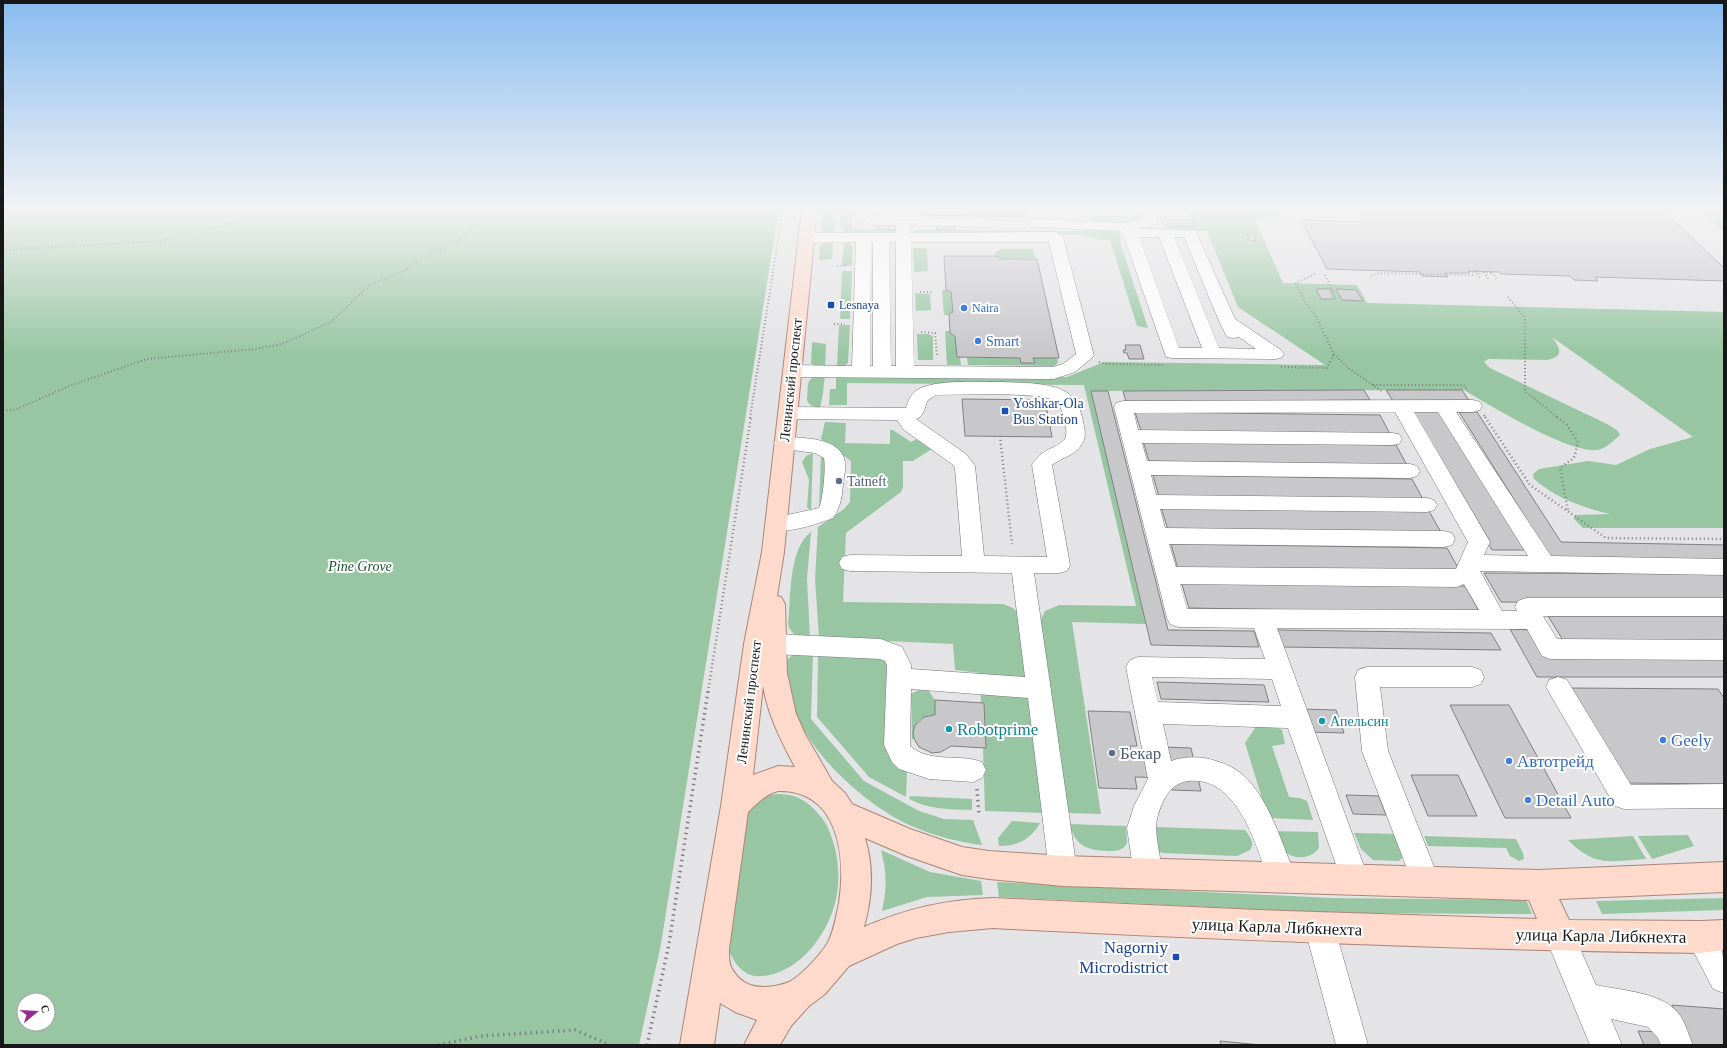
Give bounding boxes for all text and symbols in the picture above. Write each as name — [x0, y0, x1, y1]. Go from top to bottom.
place label: Lesnaya — [839, 298, 880, 312]
marker: Lesnaya — [826, 300, 836, 310]
place label: Naira — [972, 301, 999, 315]
marker: Naira — [959, 303, 969, 313]
street label: Ленинский проспект — [777, 318, 805, 442]
place label: Smart — [986, 334, 1020, 349]
marker: Smart — [973, 336, 983, 346]
place label: Yoshkar-Ola Bus Station — [1013, 396, 1084, 427]
marker: Yoshkar-Ola Bus Station — [1000, 406, 1010, 416]
place label: Tatneft — [847, 474, 887, 489]
marker: Tatneft — [834, 476, 844, 486]
park label: Pine Grove — [327, 559, 392, 574]
street label: Ленинский проспект — [734, 640, 764, 764]
place label: Апельсин — [1330, 714, 1389, 729]
marker: Апельсин — [1317, 716, 1327, 726]
place label: Robotprime — [957, 720, 1038, 739]
marker: Robotprime — [944, 724, 954, 734]
place label: Geely — [1671, 731, 1712, 750]
marker: Geely — [1658, 735, 1668, 745]
place label: Бекар — [1120, 744, 1161, 763]
marker: Бекар — [1107, 748, 1117, 758]
place label: Автотрейд — [1517, 752, 1594, 771]
marker: Автотрейд — [1504, 756, 1514, 766]
place label: Detail Auto — [1536, 791, 1615, 810]
marker: Detail Auto — [1523, 795, 1533, 805]
street label: улица Карла Либкнехта — [1191, 915, 1363, 939]
street label: улица Карла Либкнехта — [1516, 925, 1687, 947]
place label: Nagorniy Microdistrict — [1079, 938, 1168, 977]
marker: Nagorniy Microdistrict — [1171, 952, 1181, 962]
north arrow — [16, 992, 56, 1032]
text: С — [39, 1003, 52, 1015]

